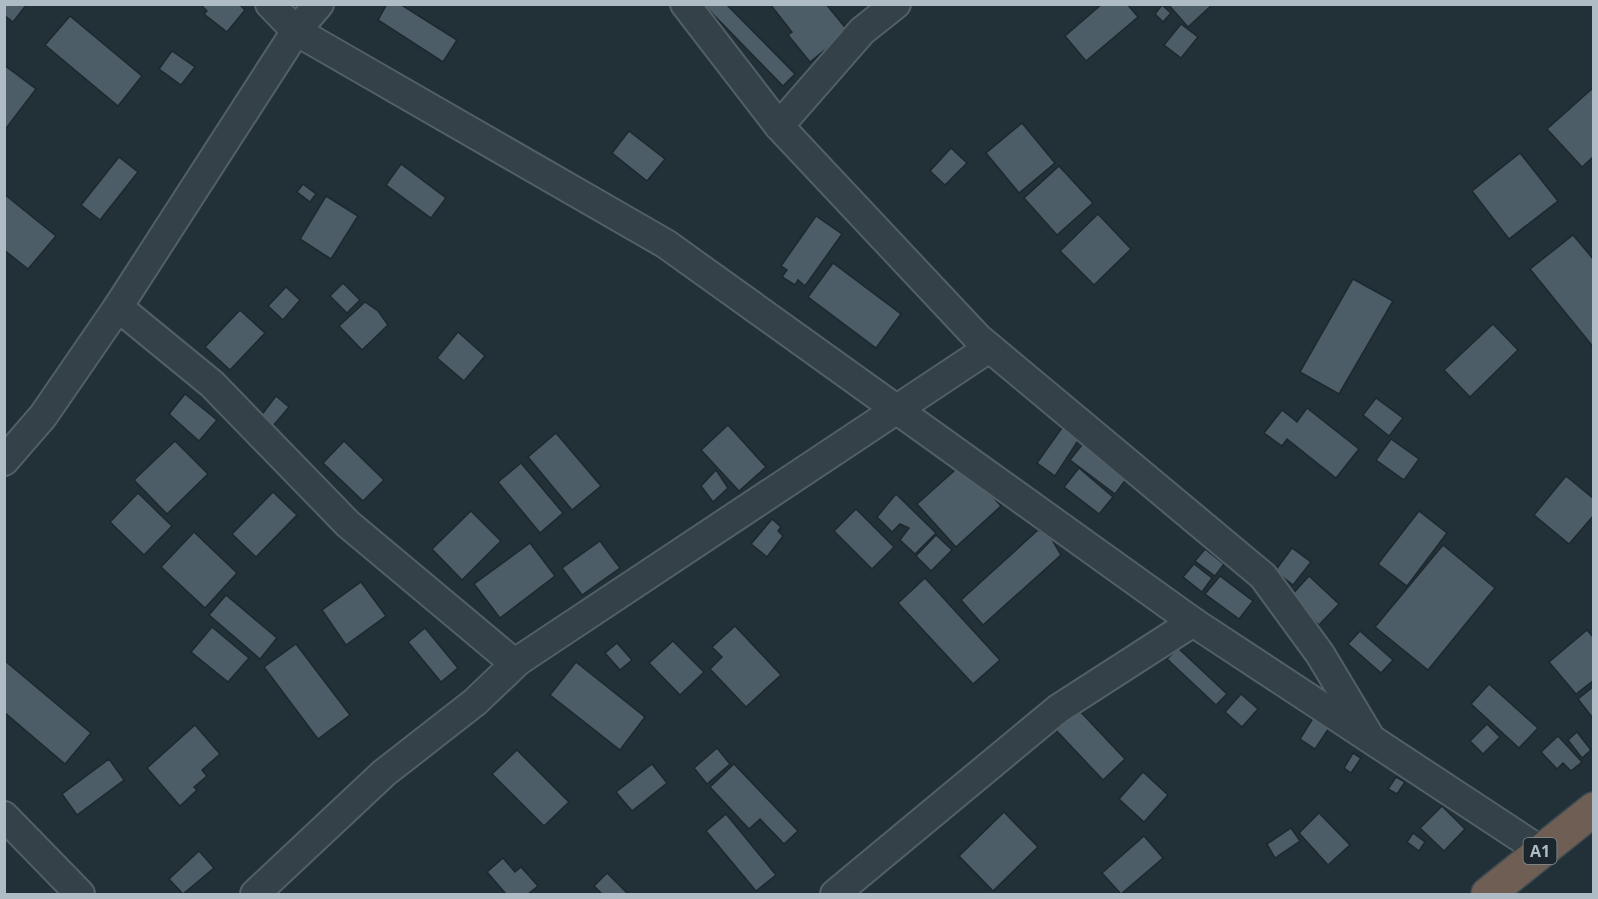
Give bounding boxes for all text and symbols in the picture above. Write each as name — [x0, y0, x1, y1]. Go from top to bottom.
road number: A1 — [1524, 838, 1556, 864]

